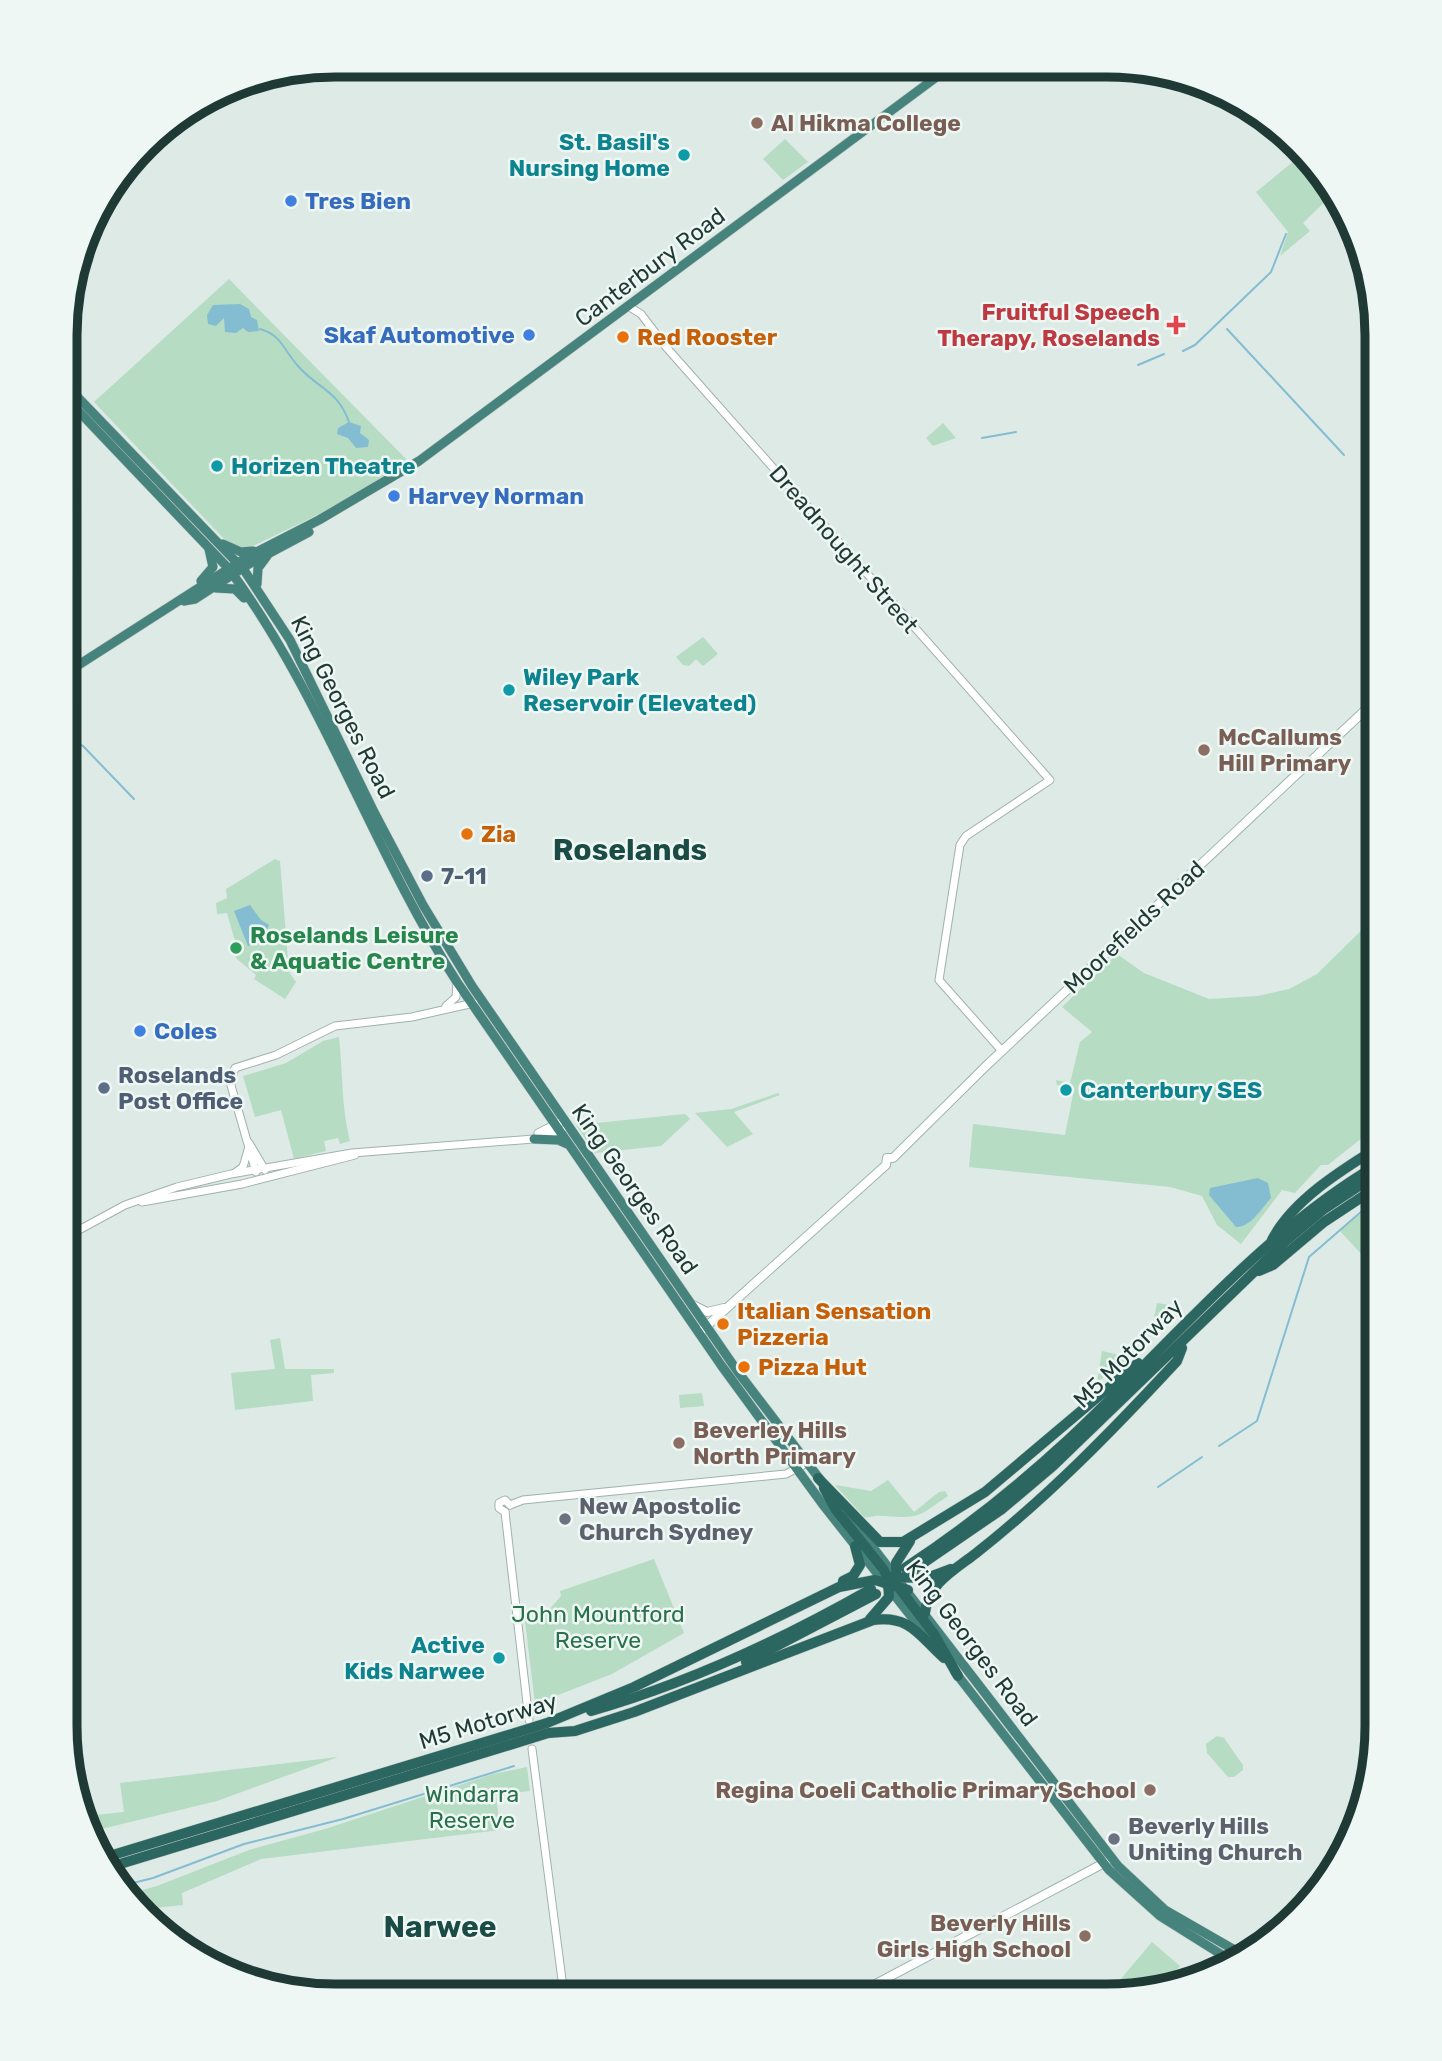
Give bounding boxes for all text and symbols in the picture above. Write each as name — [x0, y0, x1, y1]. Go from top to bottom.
place label: Al Hikma College — [771, 109, 961, 137]
marker: Al Hikma College — [749, 115, 765, 131]
place label: St. Basil's Nursing Home — [509, 128, 670, 182]
marker: St. Basil's Nursing Home — [676, 147, 692, 163]
place label: Tres Bien — [305, 187, 411, 215]
marker: Tres Bien — [283, 193, 299, 209]
street label: Canterbury Road — [569, 201, 731, 333]
place label: Fruitful Speech Therapy, Roselands — [937, 298, 1160, 352]
marker: Fruitful Speech Therapy, Roselands — [1166, 315, 1186, 335]
place label: Skaf Automotive — [324, 321, 515, 349]
place label: Red Rooster — [637, 323, 778, 351]
marker: Skaf Automotive — [521, 327, 537, 343]
marker: Red Rooster — [615, 329, 631, 345]
place label: Horizen Theatre — [231, 452, 416, 480]
marker: Horizen Theatre — [209, 458, 225, 474]
street label: Dreadnought Street — [763, 459, 925, 639]
place label: Harvey Norman — [408, 482, 584, 510]
marker: Harvey Norman — [386, 488, 402, 504]
street label: King Georges Road — [285, 611, 401, 803]
place label: Wiley Park Reservoir (Elevated) — [523, 663, 756, 717]
marker: Wiley Park Reservoir (Elevated) — [501, 682, 517, 698]
place label: McCallums Hill Primary — [1218, 723, 1351, 777]
marker: McCallums Hill Primary — [1196, 742, 1212, 758]
place label: Zia — [481, 820, 516, 848]
marker: Zia — [459, 826, 475, 842]
district label: Roselands — [553, 832, 707, 868]
street label: Moorefields Road — [1058, 854, 1210, 1000]
place label: 7-11 — [441, 862, 487, 890]
marker: 7-11 — [419, 868, 435, 884]
place label: Roselands Leisure & Aquatic Centre — [250, 921, 459, 975]
marker: Roselands Leisure & Aquatic Centre — [228, 940, 244, 956]
place label: Coles — [154, 1017, 217, 1045]
marker: Coles — [132, 1023, 148, 1039]
place label: Roselands Post Office — [118, 1061, 243, 1115]
place label: Canterbury SES — [1080, 1076, 1262, 1104]
marker: Roselands Post Office — [96, 1080, 112, 1096]
marker: Canterbury SES — [1058, 1082, 1074, 1098]
street label: King Georges Road — [566, 1098, 704, 1280]
street label: M5 Motorway — [1068, 1292, 1189, 1413]
place label: Italian Sensation Pizzeria — [737, 1297, 931, 1351]
marker: Italian Sensation Pizzeria — [715, 1316, 731, 1332]
place label: Pizza Hut — [758, 1353, 867, 1381]
marker: Pizza Hut — [736, 1359, 752, 1375]
place label: Beverley Hills North Primary — [693, 1416, 856, 1470]
marker: Beverley Hills North Primary — [671, 1435, 687, 1451]
place label: New Apostolic Church Sydney — [579, 1492, 754, 1546]
marker: New Apostolic Church Sydney — [557, 1511, 573, 1527]
street label: King Georges Road — [900, 1554, 1044, 1732]
park label: John Mountford Reserve — [511, 1600, 685, 1654]
place label: Active Kids Narwee — [344, 1631, 485, 1685]
marker: Active Kids Narwee — [491, 1650, 507, 1666]
street label: M5 Motorway — [415, 1687, 561, 1755]
place label: Regina Coeli Catholic Primary School — [715, 1776, 1136, 1804]
park label: Windarra Reserve — [425, 1780, 519, 1834]
marker: Regina Coeli Catholic Primary School — [1142, 1782, 1158, 1798]
place label: Beverly Hills Uniting Church — [1128, 1812, 1302, 1866]
marker: Beverly Hills Uniting Church — [1106, 1831, 1122, 1847]
district label: Narwee — [383, 1909, 497, 1945]
place label: Beverly Hills Girls High School — [877, 1909, 1071, 1963]
marker: Beverly Hills Girls High School — [1077, 1928, 1093, 1944]

